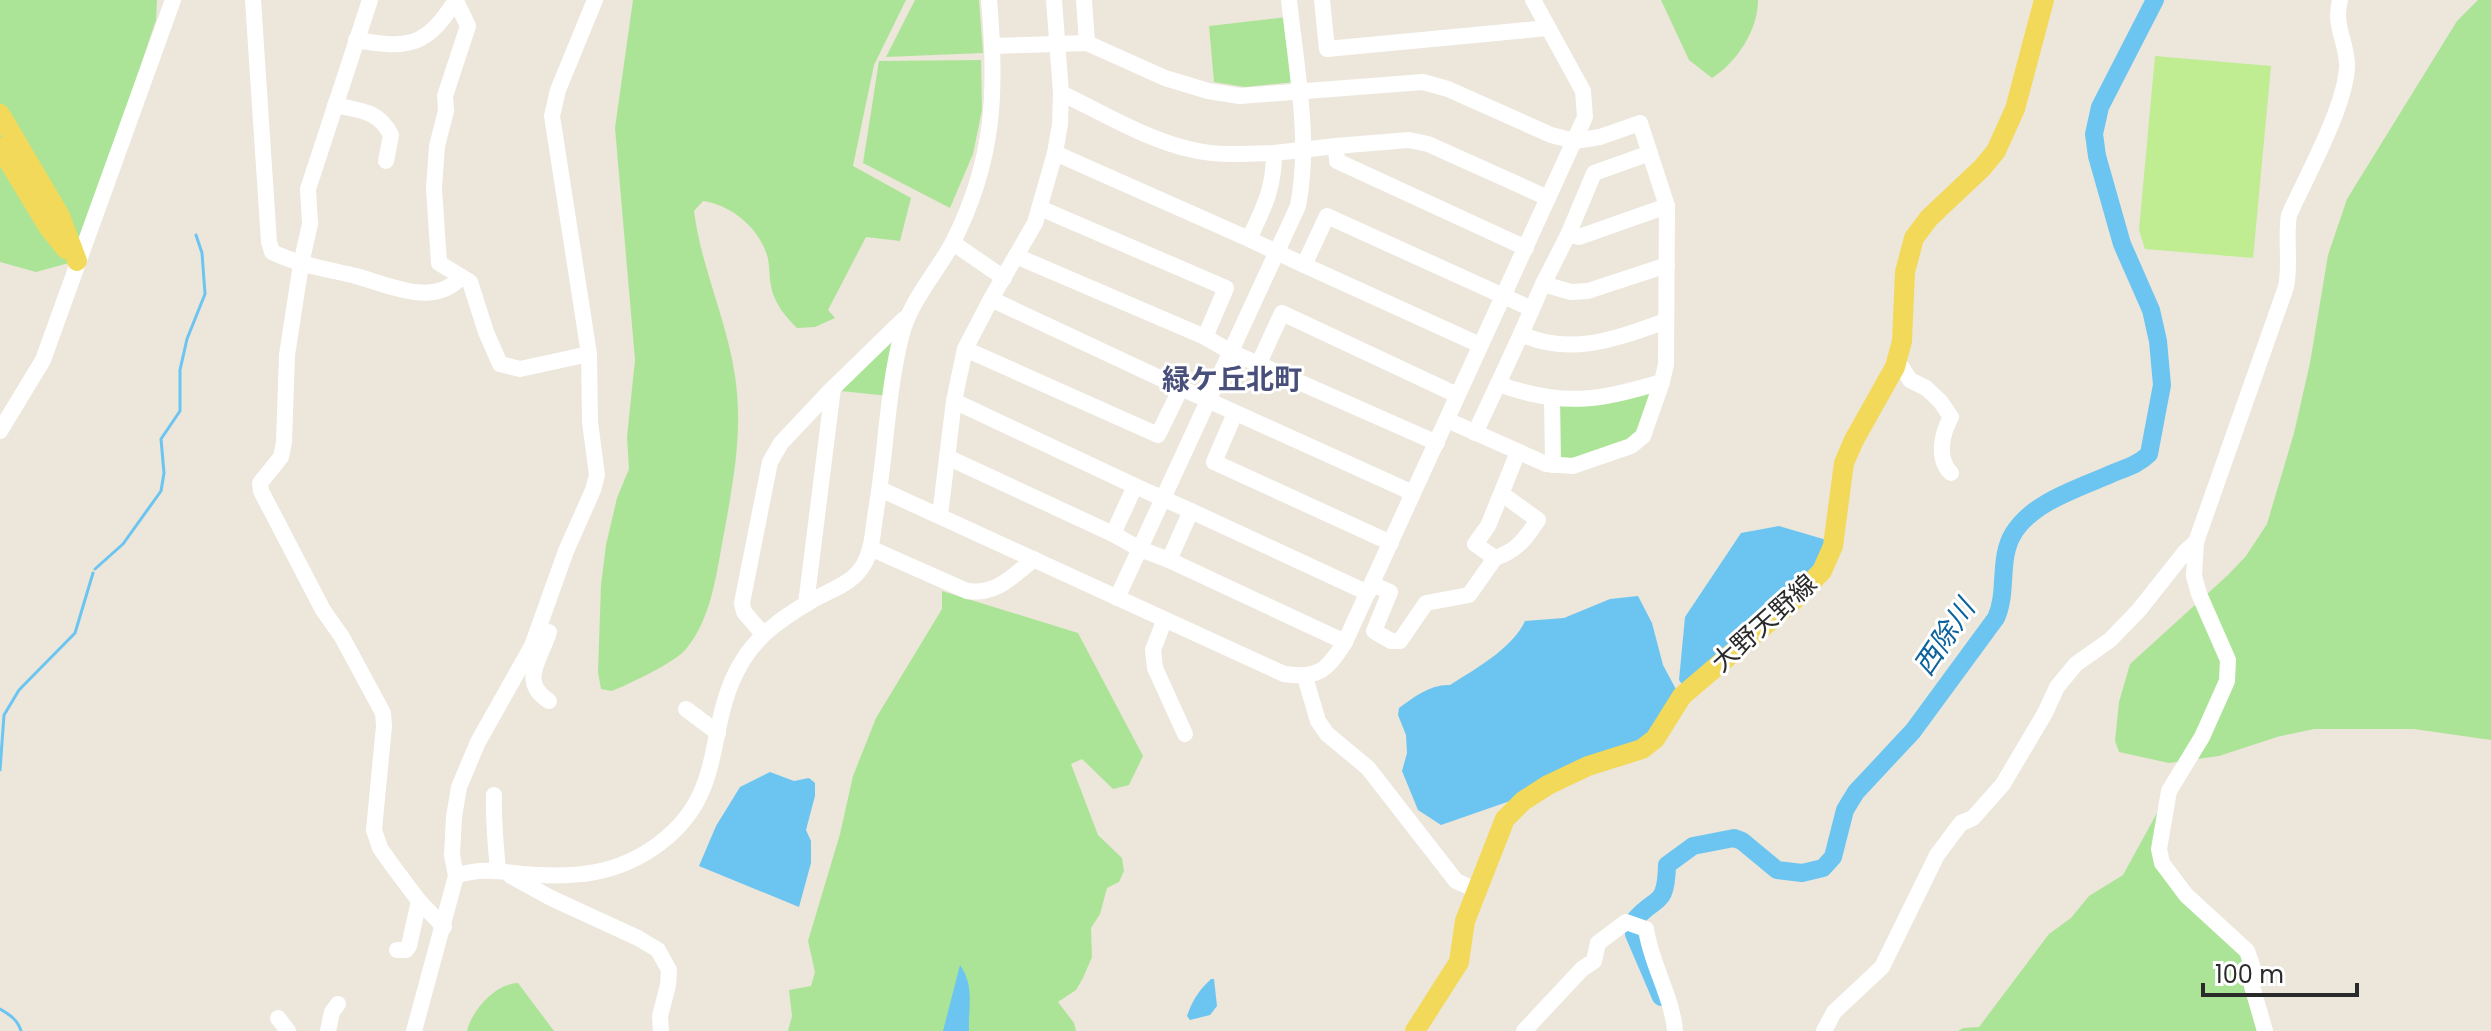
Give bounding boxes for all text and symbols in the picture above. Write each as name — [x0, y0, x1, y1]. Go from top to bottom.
district label: 緑ケ丘北町 — [1162, 360, 1302, 399]
street label: 大野天野線 — [1704, 566, 1824, 680]
water label: 西除川 — [1905, 589, 1986, 683]
scale bar — [2203, 947, 2357, 997]
text: 100 m — [2215, 958, 2284, 991]

